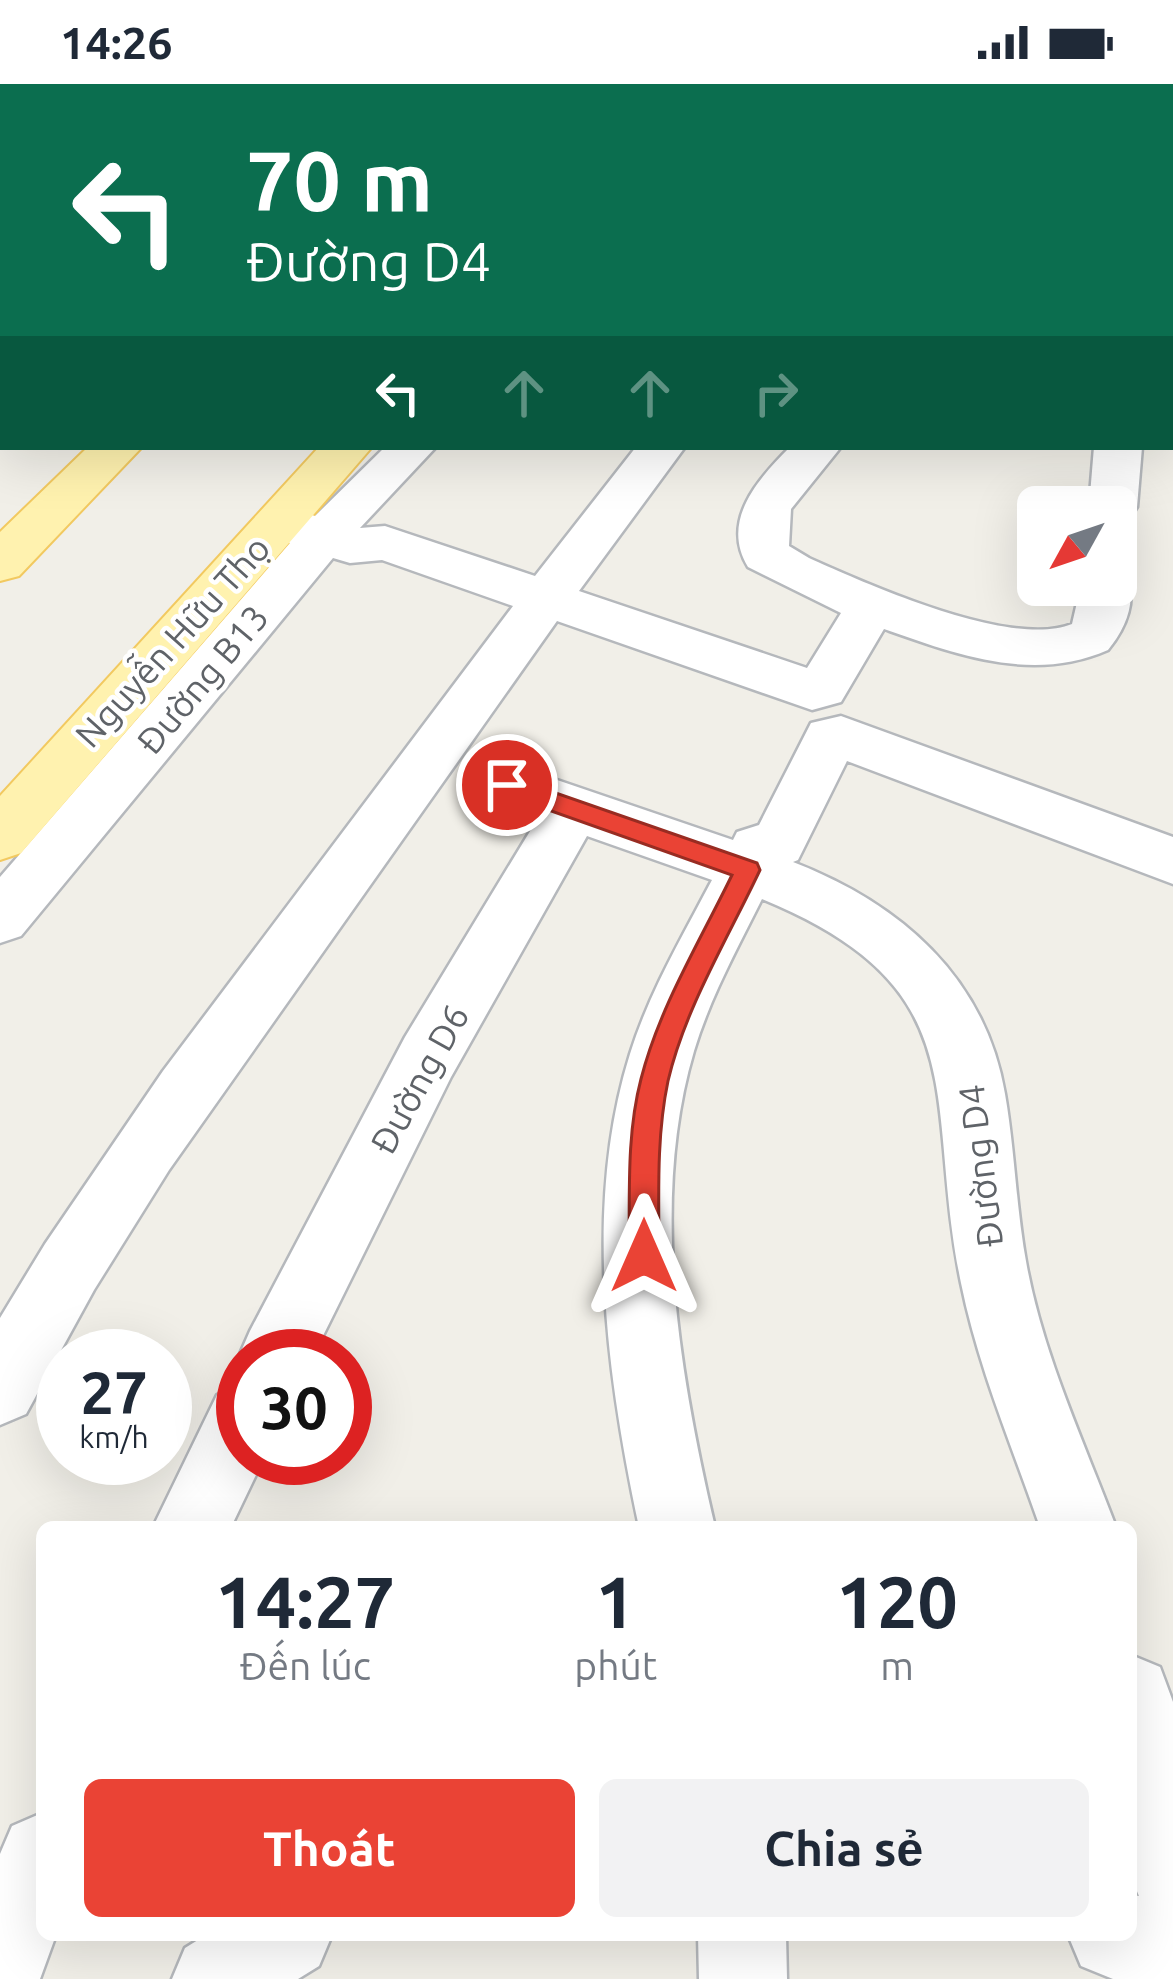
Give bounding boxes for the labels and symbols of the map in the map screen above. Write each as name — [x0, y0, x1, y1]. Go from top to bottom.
north arrow — [1017, 486, 1137, 606]
street label: Nguyễn Hữu Thọ — [66, 527, 277, 755]
street label: Đường B13 — [128, 596, 276, 762]
pin — [456, 734, 558, 836]
street label: Đường D6 — [361, 998, 477, 1160]
street label: Đường D4 — [950, 1082, 1010, 1250]
position arrow — [581, 1193, 707, 1319]
speed limit sign: 30 — [216, 1329, 372, 1485]

